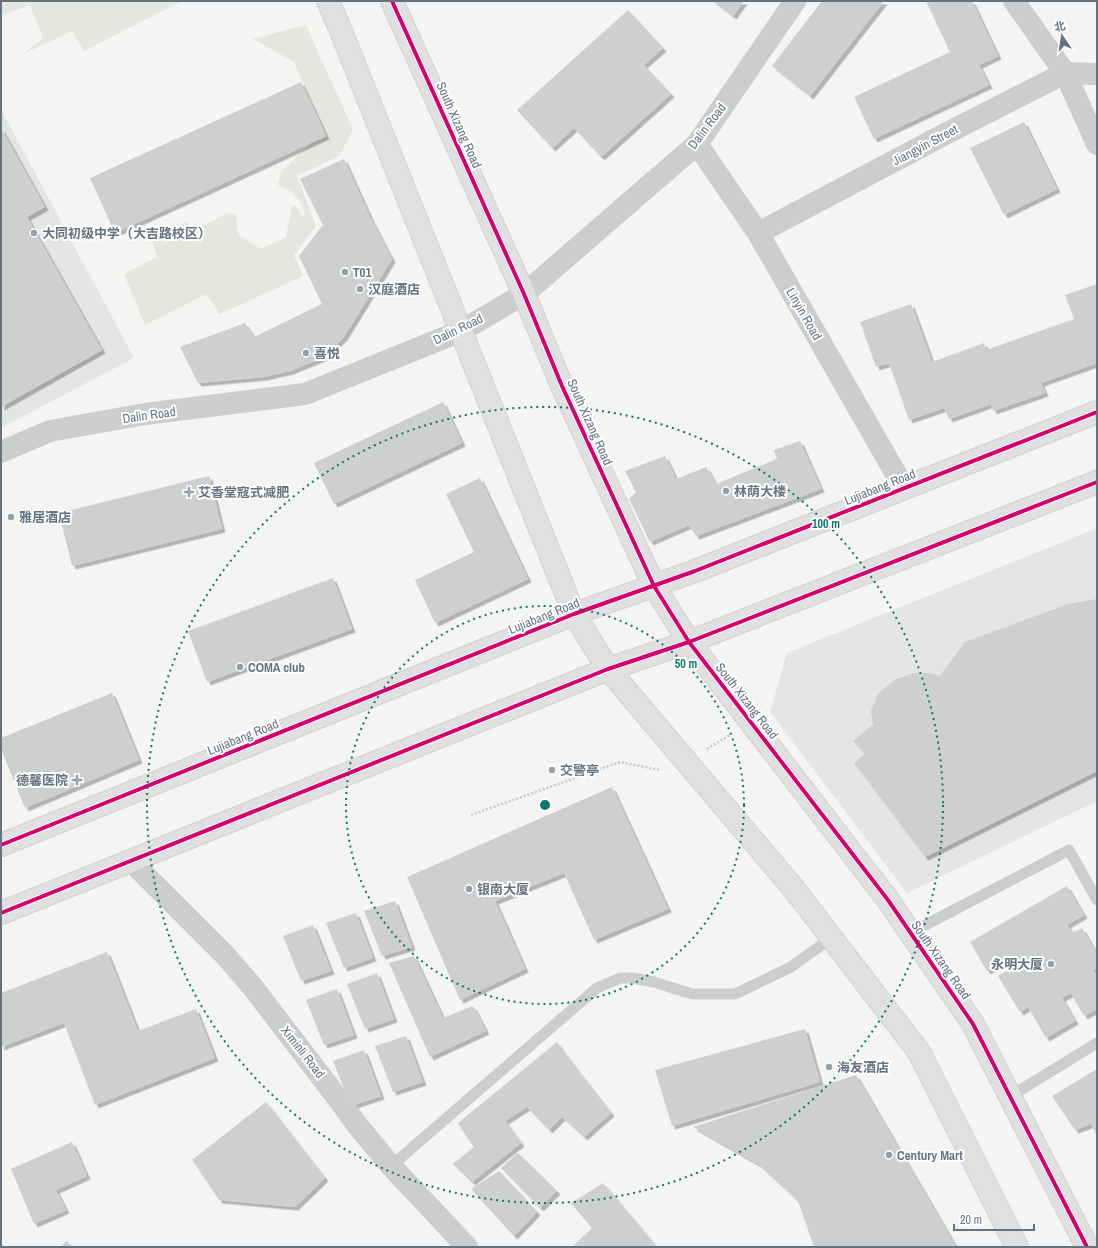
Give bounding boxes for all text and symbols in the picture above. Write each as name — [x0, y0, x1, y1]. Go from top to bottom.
north arrow — [1042, 16, 1082, 56]
text: 北 — [1053, 18, 1067, 34]
street label: South Xizang Road — [432, 79, 486, 171]
street label: Dalin Road — [684, 100, 730, 152]
street label: Jiangyin Street — [889, 121, 961, 169]
place label: 大同初级中学（大吉路校区） — [42, 225, 211, 242]
marker: 大同初级中学（大吉路校区） — [29, 228, 39, 238]
place label: T01 — [353, 264, 371, 281]
marker: T01 — [340, 267, 350, 277]
place label: 汉庭酒店 — [368, 281, 420, 298]
marker: 汉庭酒店 — [355, 284, 365, 294]
street label: Linyin Road — [782, 285, 826, 343]
street label: Dalin Road — [430, 310, 486, 348]
place label: 喜悦 — [314, 345, 340, 362]
marker: 喜悦 — [301, 348, 311, 358]
street label: South Xizang Road — [563, 376, 617, 468]
street label: Dalin Road — [121, 403, 177, 427]
street label: Lujiabang Road — [842, 465, 918, 509]
place label: 林荫大楼 — [734, 483, 786, 500]
place label: 艾香堂寇式减肥 — [198, 484, 290, 501]
marker: 艾香堂寇式减肥 — [183, 486, 195, 498]
marker: 林荫大楼 — [721, 486, 731, 496]
place label: 雅居酒店 — [19, 509, 71, 526]
marker: 雅居酒店 — [6, 512, 16, 522]
text: 100 m — [812, 516, 840, 532]
street label: Lujiabang Road — [506, 594, 582, 638]
text: 50 m — [675, 656, 697, 672]
place label: COMA club — [248, 659, 305, 676]
street label: South Xizang Road — [712, 659, 782, 743]
marker: COMA club — [235, 662, 245, 672]
street label: Lujiabang Road — [205, 715, 281, 759]
place label: 交警亭 — [560, 762, 599, 779]
marker: 交警亭 — [547, 765, 557, 775]
place label: 德馨医院 — [16, 772, 68, 789]
marker: 德馨医院 — [71, 774, 83, 786]
centre of rings — [538, 798, 552, 812]
place label: 银南大厦 — [477, 881, 529, 898]
marker: 银南大厦 — [464, 884, 474, 894]
street label: South Xizang Road — [908, 917, 975, 1003]
place label: 永明大厦 — [991, 956, 1043, 973]
marker: 永明大厦 — [1046, 959, 1056, 969]
street label: Ximinli Road — [277, 1022, 329, 1082]
place label: 海友酒店 — [837, 1059, 889, 1076]
marker: 海友酒店 — [824, 1062, 834, 1072]
place label: Century Mart — [897, 1147, 963, 1164]
marker: Century Mart — [884, 1150, 894, 1160]
scale bar — [954, 1206, 1034, 1232]
text: 20 m — [960, 1212, 982, 1228]

